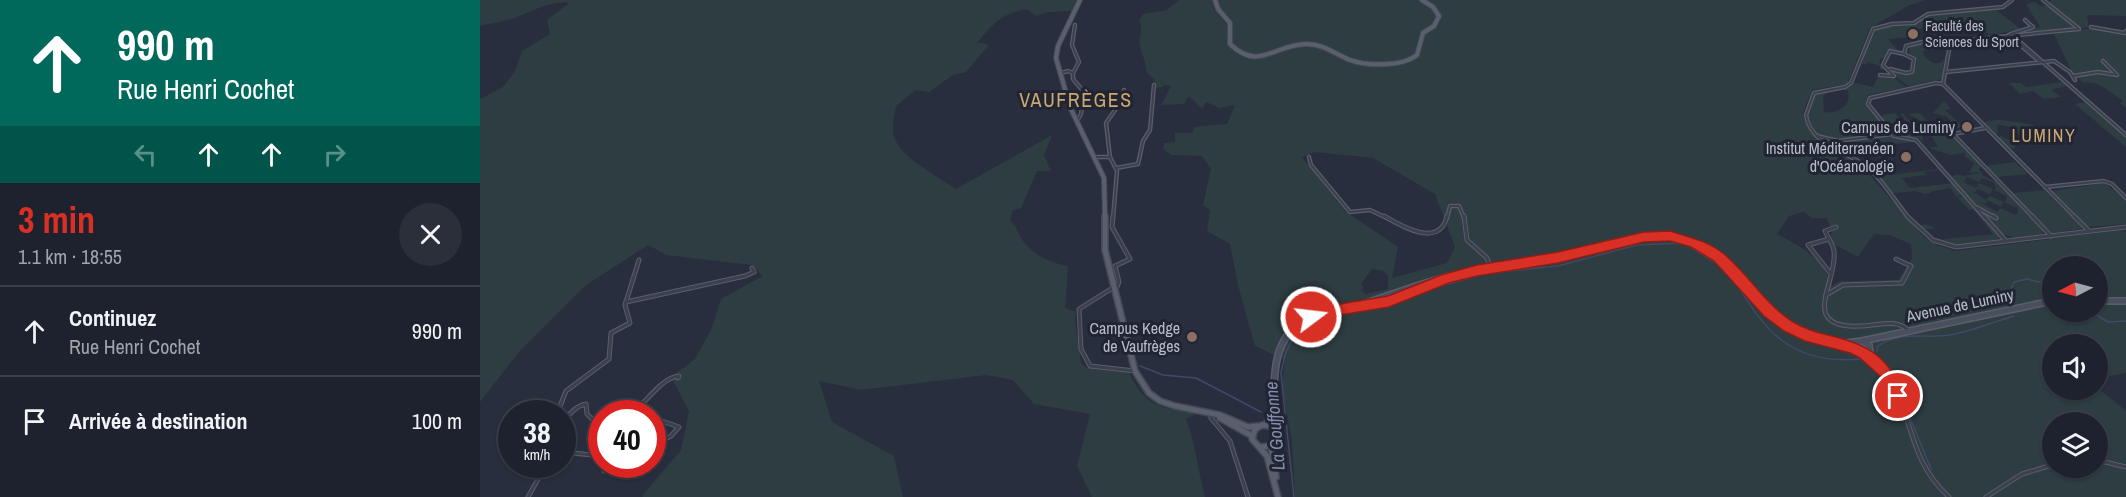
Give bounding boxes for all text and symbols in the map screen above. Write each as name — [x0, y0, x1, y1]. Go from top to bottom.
text: 990 m — [117, 17, 215, 73]
place label: Faculté des Sciences du Sport — [1925, 17, 2019, 51]
icon: ahead — [18, 24, 96, 102]
marker: Faculté des Sciences du Sport — [1906, 27, 1920, 41]
text: Rue Henri Cochet — [117, 71, 294, 107]
district label: VAUFRÈGES — [1019, 86, 1133, 113]
place label: Campus de Luminy — [1841, 116, 1955, 138]
marker: Campus de Luminy — [1960, 120, 1974, 134]
district label: LUMINY — [2012, 123, 2076, 148]
place label: Institut Méditerranéen d'Océanologie — [1766, 137, 1894, 177]
icon: left — [129, 138, 162, 171]
icon: ahead — [192, 138, 225, 171]
icon: ahead — [255, 138, 288, 171]
icon: right — [318, 138, 351, 171]
marker: Institut Méditerranéen d'Océanologie — [1899, 150, 1913, 164]
text: 3 min — [18, 196, 95, 244]
button: close — [399, 203, 462, 266]
text: 1.1 km · 18:55 — [18, 243, 122, 270]
north arrow — [2042, 256, 2108, 322]
map controls — [2042, 256, 2108, 478]
street label: Avenue de Luminy — [1903, 283, 2016, 327]
position arrow — [1279, 285, 1343, 349]
text: Continuez — [69, 303, 156, 333]
icon: ahead — [18, 315, 51, 348]
text: 990 m — [412, 316, 462, 346]
place label: Campus Kedge de Vaufrèges — [1090, 317, 1180, 357]
marker: Campus Kedge de Vaufrèges — [1185, 330, 1199, 344]
text: Rue Henri Cochet — [69, 333, 200, 360]
button: sound — [2042, 334, 2108, 400]
pin — [1872, 370, 1923, 421]
icon: arrive — [1881, 379, 1914, 412]
water label: La Gouffonne — [1258, 381, 1291, 472]
speed limit sign: 40 — [588, 400, 666, 478]
icon: arrive — [18, 405, 51, 438]
text: Arrivée à destination — [69, 406, 247, 436]
text: 100 m — [412, 406, 462, 436]
text: 38 — [523, 412, 551, 452]
button: layers — [2042, 412, 2108, 478]
text: km/h — [524, 444, 550, 465]

